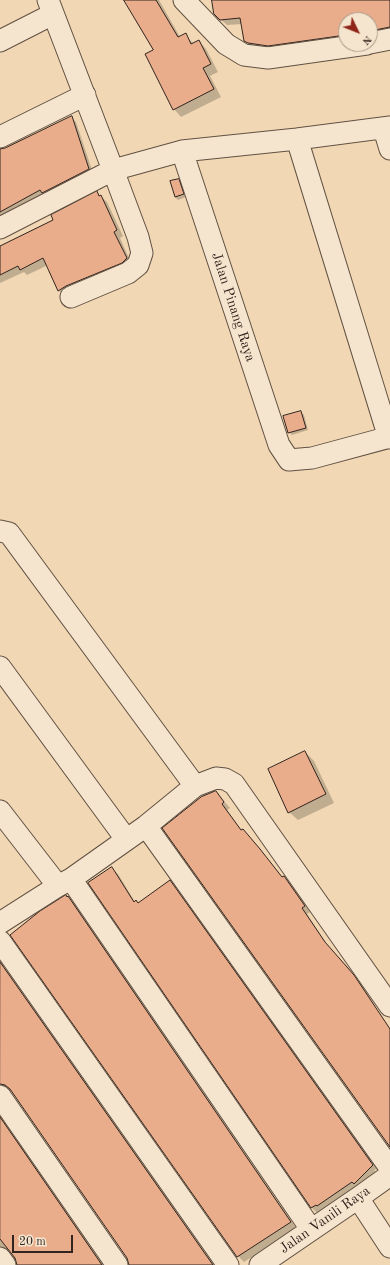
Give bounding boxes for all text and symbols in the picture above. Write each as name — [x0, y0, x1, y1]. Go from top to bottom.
north arrow — [338, 12, 378, 52]
text: N — [360, 33, 373, 47]
street label: Jalan Pinang Raya — [207, 250, 259, 364]
street label: Jalan Vanili Raya — [276, 1183, 374, 1257]
scale bar — [14, 1227, 75, 1253]
text: 20 m — [19, 1236, 46, 1248]

